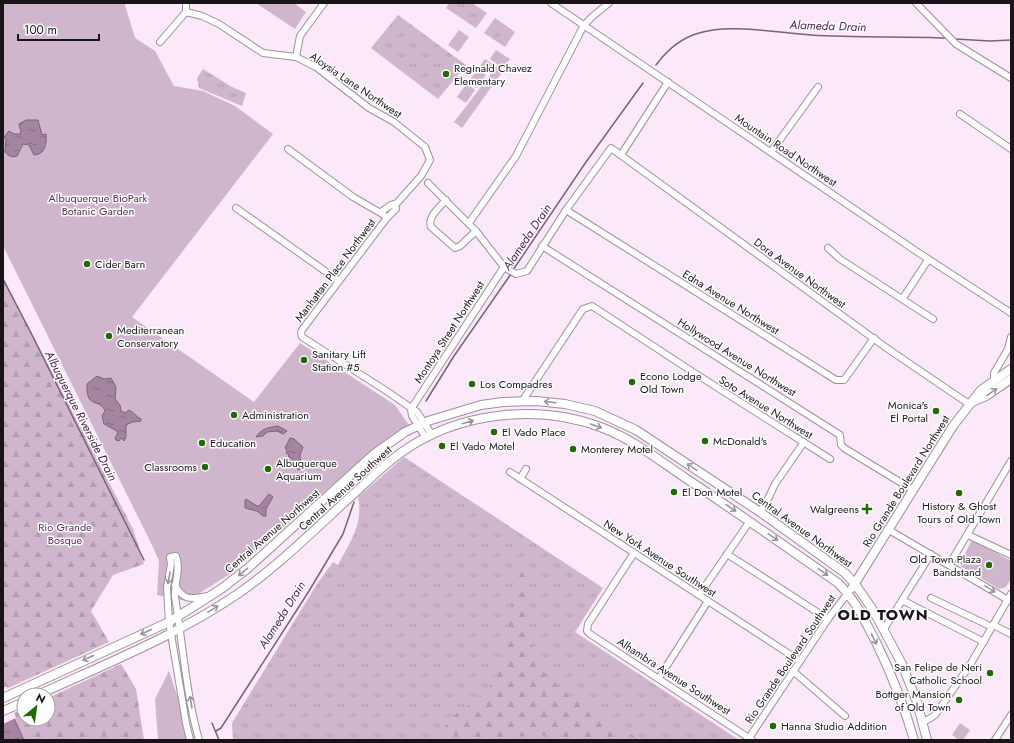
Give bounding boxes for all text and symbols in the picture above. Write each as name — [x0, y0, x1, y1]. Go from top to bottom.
scale bar — [18, 16, 99, 42]
water label: Alameda Drain — [788, 16, 867, 36]
text: 100 m — [24, 21, 57, 39]
street label: Aloysia Lane Northwest — [307, 48, 406, 122]
place label: Reginald Chavez Elementary — [454, 60, 532, 89]
marker: Reginald Chavez Elementary — [441, 69, 451, 79]
street label: Mountain Road Northwest — [732, 110, 841, 190]
park label: Albuquerque BioPark Botanic Garden — [49, 190, 148, 219]
water label: Alameda Drain — [498, 200, 556, 275]
street label: Manhattan Place Northwest — [291, 215, 379, 325]
street label: Dora Avenue Northwest — [751, 234, 850, 312]
place label: Cider Barn — [95, 256, 145, 272]
marker: Cider Barn — [82, 259, 92, 269]
street label: Edna Avenue Northwest — [680, 266, 783, 338]
street label: Montoya Street Northwest — [410, 278, 488, 386]
street label: Hollywood Avenue Northwest — [675, 314, 800, 400]
place label: Mediterranean Conservatory — [117, 322, 184, 351]
marker: Mediterranean Conservatory — [104, 331, 114, 341]
place label: Sanitary Lift Station #5 — [312, 346, 366, 375]
water label: Albuquerque Riverside Drain — [40, 347, 122, 484]
marker: Sanitary Lift Station #5 — [299, 355, 309, 365]
place label: Econo Lodge Old Town — [640, 368, 702, 397]
street label: Soto Avenue Northwest — [716, 372, 816, 443]
place label: Los Compadres — [480, 376, 553, 392]
marker: Econo Lodge Old Town — [627, 377, 637, 387]
marker: Los Compadres — [467, 379, 477, 389]
one-way arrow — [986, 388, 997, 396]
place label: Monica's El Portal — [888, 397, 929, 426]
one-way arrow — [544, 398, 557, 406]
marker: Monica's El Portal — [931, 406, 941, 416]
place label: Administration — [242, 407, 309, 423]
marker: Administration — [229, 410, 239, 420]
street label: Rio Grande Boulevard Northwest — [859, 412, 954, 550]
one-way arrow — [462, 418, 475, 425]
one-way arrow — [590, 422, 602, 430]
place label: El Vado Place — [502, 424, 566, 440]
marker: El Vado Place — [489, 427, 499, 437]
place label: McDonald's — [713, 433, 768, 449]
place label: Education — [210, 435, 256, 451]
marker: McDonald's — [700, 436, 710, 446]
marker: Education — [197, 438, 207, 448]
place label: El Vado Motel — [450, 438, 515, 454]
marker: El Vado Motel — [437, 441, 447, 451]
place label: Monterey Motel — [581, 441, 653, 457]
street label: Central Avenue Southwest — [295, 442, 395, 534]
marker: Monterey Motel — [568, 444, 578, 454]
place label: Albuquerque Aquarium — [276, 455, 337, 484]
place label: Classrooms — [144, 459, 198, 475]
marker: Classrooms — [200, 462, 210, 472]
one-way arrow — [687, 463, 698, 471]
marker: Albuquerque Aquarium — [263, 464, 273, 474]
place label: El Don Motel — [682, 484, 742, 500]
street label: Central Avenue Northwest — [221, 485, 323, 577]
marker: El Don Motel — [669, 487, 679, 497]
street label: Central Avenue Northwest — [748, 487, 856, 571]
marker: History & Ghost Tours of Old Town — [954, 488, 964, 498]
place label: History & Ghost Tours of Old Town — [917, 498, 1001, 527]
place label: Walgreens — [810, 501, 860, 517]
one-way arrow — [725, 504, 736, 512]
marker: Walgreens — [862, 504, 872, 514]
street label: New York Avenue Southwest — [600, 515, 720, 601]
park label: Rio Grande Bosque — [38, 519, 92, 548]
one-way arrow — [767, 533, 778, 541]
place label: Old Town Plaza Bandstand — [910, 551, 981, 580]
marker: Old Town Plaza Bandstand — [984, 560, 994, 570]
one-way arrow — [237, 568, 248, 577]
one-way arrow — [817, 568, 828, 576]
one-way arrow — [165, 571, 173, 584]
water label: Alameda Drain — [254, 578, 310, 653]
one-way arrow — [984, 586, 996, 594]
street label: Rio Grande Boulevard Southwest — [741, 591, 839, 727]
district label: OLD TOWN — [837, 604, 929, 626]
one-way arrow — [207, 605, 219, 613]
one-way arrow — [141, 629, 153, 636]
street label: Alhambra Avenue Southwest — [614, 633, 734, 719]
one-way arrow — [871, 633, 878, 645]
one-way arrow — [83, 655, 95, 662]
place label: San Felipe de Neri Catholic School — [894, 659, 982, 688]
marker: San Felipe de Neri Catholic School — [985, 668, 995, 678]
place label: Bottger Mansion of Old Town — [876, 686, 951, 715]
north arrow — [16, 687, 56, 727]
text: N — [33, 689, 49, 707]
marker: Bottger Mansion of Old Town — [954, 695, 964, 705]
one-way arrow — [186, 696, 194, 709]
place label: Hanna Studio Addition — [781, 718, 887, 734]
marker: Hanna Studio Addition — [768, 721, 778, 731]

